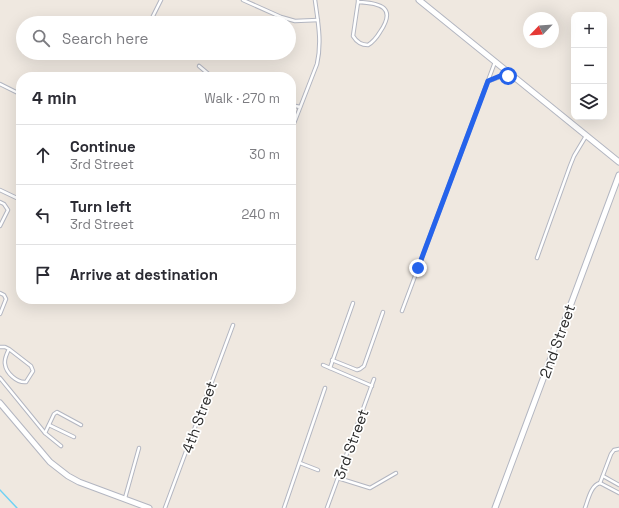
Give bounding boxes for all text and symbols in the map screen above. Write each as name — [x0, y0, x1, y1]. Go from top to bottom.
north arrow — [523, 12, 559, 48]
map controls — [571, 12, 607, 120]
button: + — [571, 12, 607, 48]
search box — [16, 16, 296, 60]
icon: search — [30, 27, 52, 49]
text: Search here — [62, 29, 148, 48]
button: − — [571, 48, 607, 84]
route start — [499, 67, 517, 85]
button: layers — [571, 84, 607, 120]
text: 4 min — [32, 87, 77, 109]
text: Walk · 270 m — [204, 90, 280, 107]
text: Continue — [70, 137, 136, 156]
icon: ahead — [32, 144, 54, 166]
text: 30 m — [249, 146, 280, 163]
text: 3rd Street — [70, 156, 134, 173]
text: Turn left — [70, 197, 132, 216]
icon: left — [32, 204, 54, 226]
text: 240 m — [242, 206, 280, 223]
text: 3rd Street — [70, 216, 134, 233]
route end — [409, 259, 427, 277]
icon: arrive — [32, 264, 54, 286]
text: Arrive at destination — [70, 265, 218, 284]
street label: 2nd Street — [535, 301, 579, 381]
street label: 4th Street — [177, 378, 221, 456]
street label: 3rd Street — [329, 406, 373, 482]

